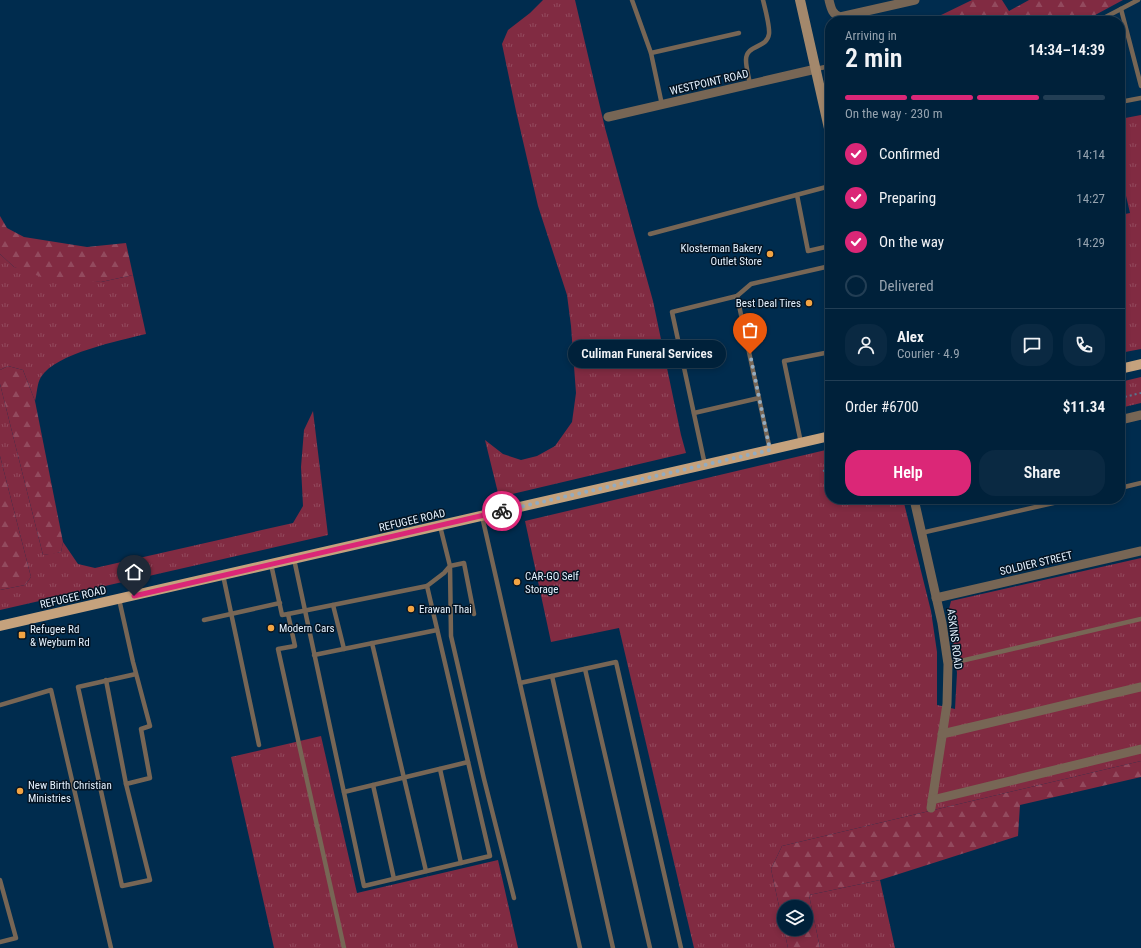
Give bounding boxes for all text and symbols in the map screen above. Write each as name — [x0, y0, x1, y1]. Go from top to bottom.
text: Arriving in — [845, 28, 897, 43]
text: 14:34–14:39 — [1028, 41, 1105, 59]
text: 2 min — [845, 43, 903, 73]
street label: WESTPOINT ROAD — [668, 67, 750, 98]
text: On the way · 230 m — [845, 106, 942, 121]
icon: check — [845, 143, 867, 165]
text: Confirmed — [879, 145, 940, 163]
text: 14:14 — [1076, 147, 1105, 162]
icon: check — [845, 187, 867, 209]
text: Preparing — [879, 189, 936, 207]
text: 14:27 — [1076, 191, 1105, 206]
icon: check — [845, 231, 867, 253]
text: On the way — [879, 233, 944, 251]
text: 14:29 — [1076, 235, 1105, 250]
place label: Klosterman Bakery Outlet Store — [680, 242, 762, 268]
marker: Klosterman Bakery Outlet Store — [765, 249, 775, 259]
text: Delivered — [879, 277, 934, 295]
place label: Best Deal Tires — [736, 297, 801, 310]
marker: Best Deal Tires — [804, 298, 814, 308]
pin — [733, 313, 767, 354]
icon: bag — [739, 319, 761, 341]
button: person — [845, 324, 887, 366]
button: chat — [1011, 324, 1053, 366]
button: phone — [1063, 324, 1105, 366]
text: Alex — [897, 328, 924, 346]
callout: Culiman Funeral Services — [568, 340, 726, 368]
text: Culiman Funeral Services — [581, 346, 713, 361]
text: Courier · 4.9 — [897, 346, 960, 361]
text: Order #6700 — [845, 398, 919, 416]
text: $11.34 — [1063, 398, 1105, 416]
button: Help — [845, 450, 971, 496]
button: Share — [979, 450, 1105, 496]
courier — [482, 491, 522, 531]
icon: bike — [491, 500, 513, 522]
street label: REFUGEE ROAD — [378, 507, 447, 534]
street label: SOLDIER STREET — [998, 549, 1074, 578]
pin — [117, 555, 151, 596]
icon: home — [123, 561, 145, 583]
place label: CAR-GO Self Storage — [525, 570, 579, 596]
marker: CAR-GO Self Storage — [512, 577, 522, 587]
street label: REFUGEE ROAD — [39, 584, 108, 611]
place label: Erawan Thai — [419, 603, 472, 616]
marker: Erawan Thai — [406, 604, 416, 614]
street label: ASKINS ROAD — [944, 608, 965, 670]
place label: Modern Cars — [279, 622, 335, 635]
place label: Refugee Rd & Weyburn Rd — [30, 623, 90, 649]
marker: Modern Cars — [266, 623, 276, 633]
marker: Refugee Rd & Weyburn Rd — [17, 630, 27, 640]
place label: New Birth Christian Ministries — [28, 779, 112, 805]
marker: New Birth Christian Ministries — [15, 786, 25, 796]
map controls — [777, 900, 813, 936]
button: layers — [777, 900, 813, 936]

